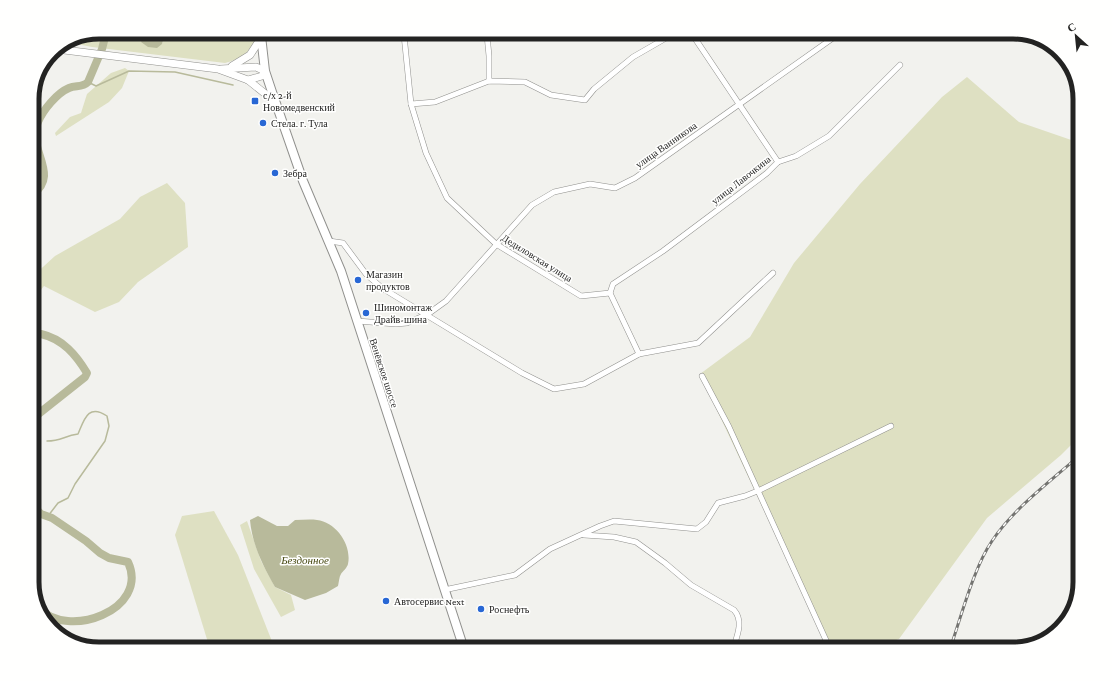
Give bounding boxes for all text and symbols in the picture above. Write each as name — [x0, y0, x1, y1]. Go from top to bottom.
north arrow — [1056, 16, 1096, 56]
text: С — [1065, 20, 1078, 34]
place label: с/х 2-й Новомедвенский — [263, 90, 336, 113]
marker: с/х 2-й Новомедвенский — [250, 96, 260, 106]
marker: Стела. г. Тула — [258, 118, 268, 128]
place label: Стела. г. Тула — [271, 118, 328, 129]
street label: улица Ванникова — [633, 119, 699, 170]
street label: улица Лавочкина — [709, 153, 773, 207]
marker: Зебра — [270, 168, 280, 178]
place label: Зебра — [283, 168, 308, 179]
street label: Дедиловская улица — [500, 232, 575, 284]
place label: Магазин продуктов — [366, 269, 410, 292]
marker: Магазин продуктов — [353, 275, 363, 285]
place label: Шиномонтаж Драйв-шина — [374, 302, 432, 325]
marker: Шиномонтаж Драйв-шина — [361, 308, 371, 318]
street label: Венёвское шоссе — [368, 337, 401, 410]
water label: Бездонное — [280, 554, 329, 566]
marker: Автосервис Next — [381, 596, 391, 606]
place label: Автосервис Next — [394, 596, 465, 607]
marker: Роснефть — [476, 604, 486, 614]
place label: Роснефть — [489, 604, 530, 615]

